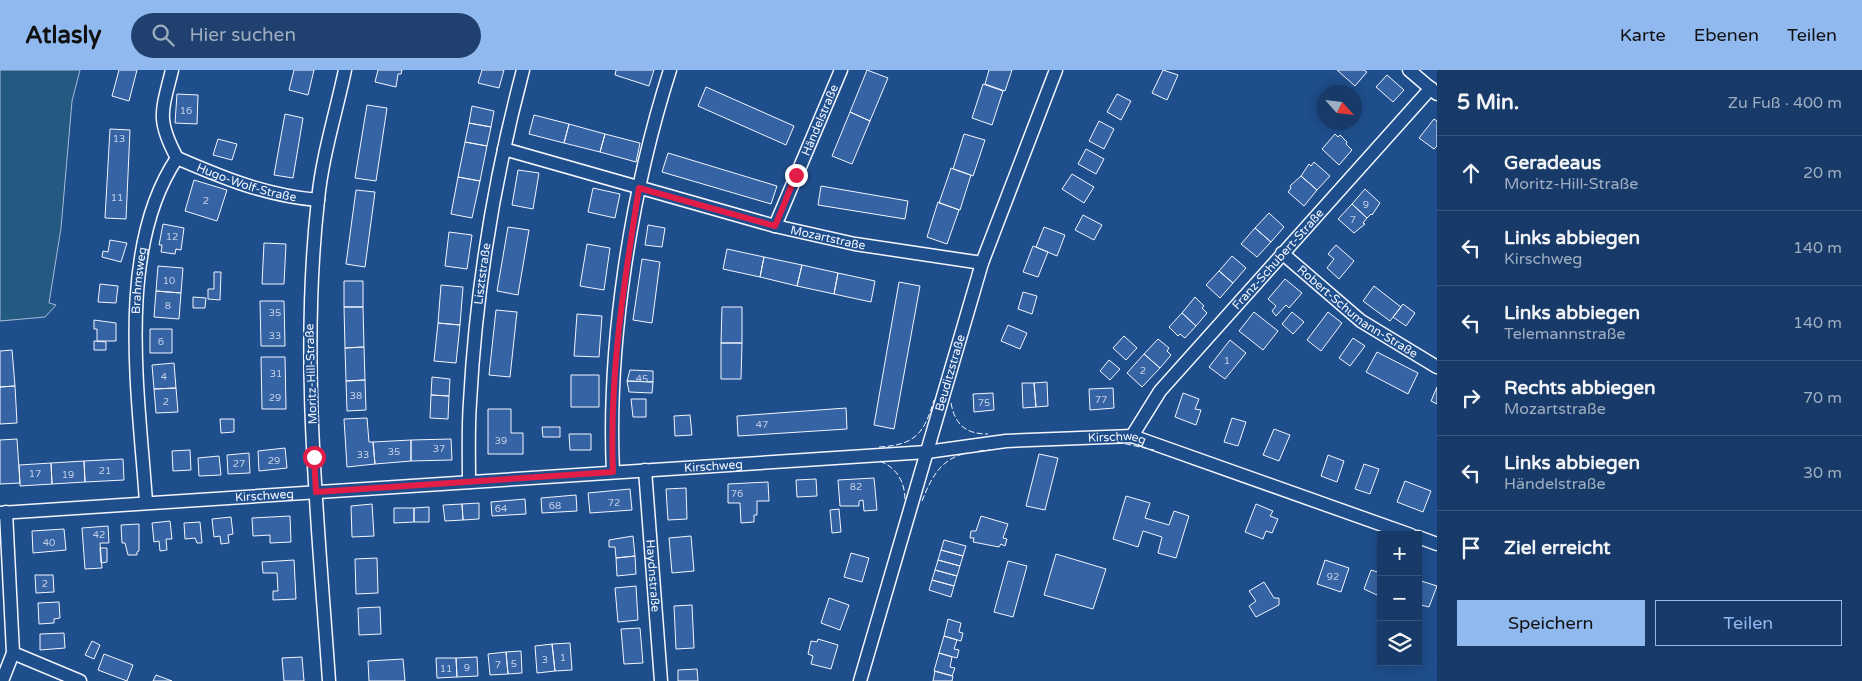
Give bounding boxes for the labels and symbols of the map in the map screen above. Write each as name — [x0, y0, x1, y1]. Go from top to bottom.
street label: Händelstraße — [799, 82, 841, 158]
north arrow — [1317, 85, 1362, 130]
house number: 16 — [180, 105, 192, 117]
house number: 13 — [113, 133, 125, 145]
street label: Hugo-Wolf-Straße — [195, 160, 298, 204]
route end — [785, 164, 808, 187]
house number: 11 — [111, 192, 123, 204]
house number: 2 — [203, 195, 209, 207]
house number: 9 — [1363, 199, 1369, 211]
street label: Franz-Schubert-Straße — [1229, 206, 1327, 312]
house number: 7 — [1350, 214, 1356, 226]
street label: Mozartstraße — [789, 223, 867, 253]
house number: 12 — [166, 231, 178, 243]
street label: Lisztstraße — [471, 242, 494, 305]
street label: Brahmsweg — [129, 246, 150, 314]
street label: Robert-Schumann-Straße — [1295, 262, 1421, 361]
house number: 10 — [163, 275, 175, 287]
house number: 8 — [165, 300, 171, 312]
house number: 35 — [269, 307, 281, 319]
street label: Moritz-Hill-Straße — [302, 323, 320, 425]
house number: 33 — [269, 330, 281, 342]
street label: Beuditzstraße — [932, 333, 968, 413]
house number: 6 — [158, 336, 164, 348]
house number: 1 — [1224, 355, 1230, 367]
house number: 2 — [1140, 365, 1146, 377]
house number: 31 — [270, 368, 282, 380]
house number: 4 — [161, 371, 167, 383]
house number: 45 — [636, 373, 648, 385]
house number: 38 — [350, 390, 362, 402]
house number: 29 — [269, 392, 281, 404]
house number: 77 — [1095, 394, 1107, 406]
house number: 2 — [163, 396, 169, 408]
house number: 75 — [978, 397, 990, 409]
house number: 47 — [756, 419, 768, 431]
street label: Kirschweg — [1087, 429, 1148, 447]
house number: 39 — [495, 435, 507, 447]
house number: 37 — [433, 443, 445, 455]
route start — [303, 446, 326, 469]
house number: 35 — [388, 446, 400, 458]
house number: 33 — [357, 449, 369, 461]
house number: 29 — [268, 455, 280, 467]
street label: Kirschweg — [684, 457, 743, 475]
house number: 27 — [233, 458, 245, 470]
house number: 21 — [99, 465, 111, 477]
house number: 17 — [29, 468, 41, 480]
house number: 19 — [62, 469, 74, 481]
house number: 82 — [850, 481, 862, 493]
street label: Kirschweg — [235, 487, 294, 505]
house number: 76 — [731, 488, 743, 500]
house number: 72 — [608, 497, 620, 509]
house number: 68 — [549, 500, 561, 512]
house number: 64 — [495, 503, 507, 515]
house number: 42 — [93, 529, 105, 541]
house number: 40 — [43, 537, 55, 549]
street label: Haydnstraße — [643, 539, 663, 613]
house number: 92 — [1327, 571, 1339, 583]
house number: 2 — [42, 578, 48, 590]
house number: 1 — [560, 652, 566, 664]
house number: 3 — [542, 654, 548, 666]
house number: 5 — [511, 658, 517, 670]
house number: 7 — [495, 659, 501, 671]
house number: 9 — [464, 662, 470, 674]
house number: 11 — [440, 663, 452, 675]

